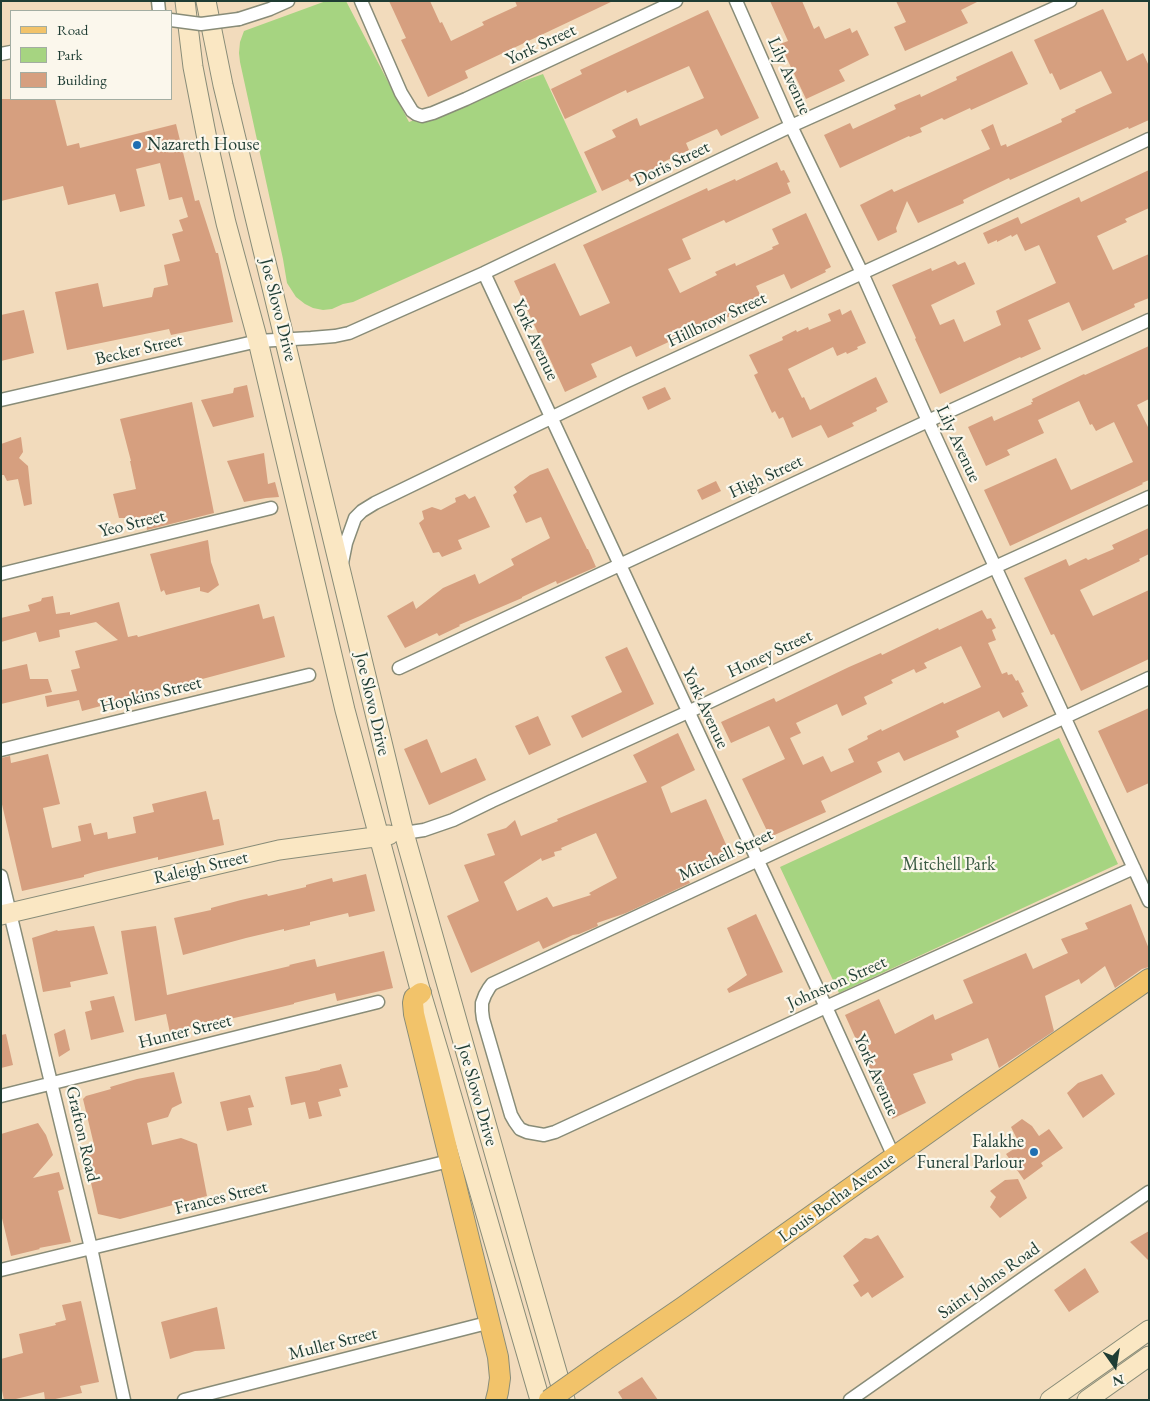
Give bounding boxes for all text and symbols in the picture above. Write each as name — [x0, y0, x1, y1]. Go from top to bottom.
legend — [10, 10, 172, 100]
street label: York Street — [502, 19, 580, 71]
text: Road — [57, 20, 88, 39]
street label: Lily Avenue — [762, 34, 816, 118]
text: Park — [57, 45, 83, 64]
text: Building — [57, 70, 107, 89]
place label: Nazareth House — [147, 134, 259, 156]
street label: Doris Street — [630, 136, 714, 192]
marker: Nazareth House — [131, 139, 143, 151]
street label: Joe Slovo Drive — [255, 256, 301, 364]
street label: Hillbrow Street — [664, 288, 770, 352]
street label: York Avenue — [507, 296, 563, 384]
street label: Becker Street — [93, 329, 185, 371]
street label: Lily Avenue — [931, 402, 985, 486]
street label: High Street — [726, 450, 806, 504]
street label: Yeo Street — [97, 505, 167, 543]
street label: Honey Street — [724, 625, 816, 683]
street label: Joe Slovo Drive — [350, 650, 394, 758]
street label: York Avenue — [677, 664, 733, 752]
street label: Hopkins Street — [98, 672, 204, 718]
street label: Mitchell Street — [675, 824, 777, 886]
street label: Raleigh Street — [152, 847, 250, 889]
park label: Mitchell Park — [903, 854, 995, 876]
street label: Johnston Street — [784, 951, 890, 1015]
street label: Hunter Street — [136, 1010, 234, 1054]
street label: York Avenue — [848, 1031, 904, 1119]
street label: Joe Slovo Drive — [452, 1041, 502, 1149]
street label: Grafton Road — [61, 1084, 103, 1184]
place label: Falakhe Funeral Parlour — [917, 1131, 1024, 1174]
marker: Falakhe Funeral Parlour — [1028, 1146, 1040, 1158]
street label: Louis Botha Avenue — [774, 1148, 900, 1248]
street label: Frances Street — [172, 1176, 270, 1220]
street label: Saint Johns Road — [934, 1238, 1044, 1324]
street label: Muller Street — [286, 1323, 380, 1365]
north arrow — [1090, 1341, 1140, 1391]
text: N — [1111, 1371, 1126, 1391]

